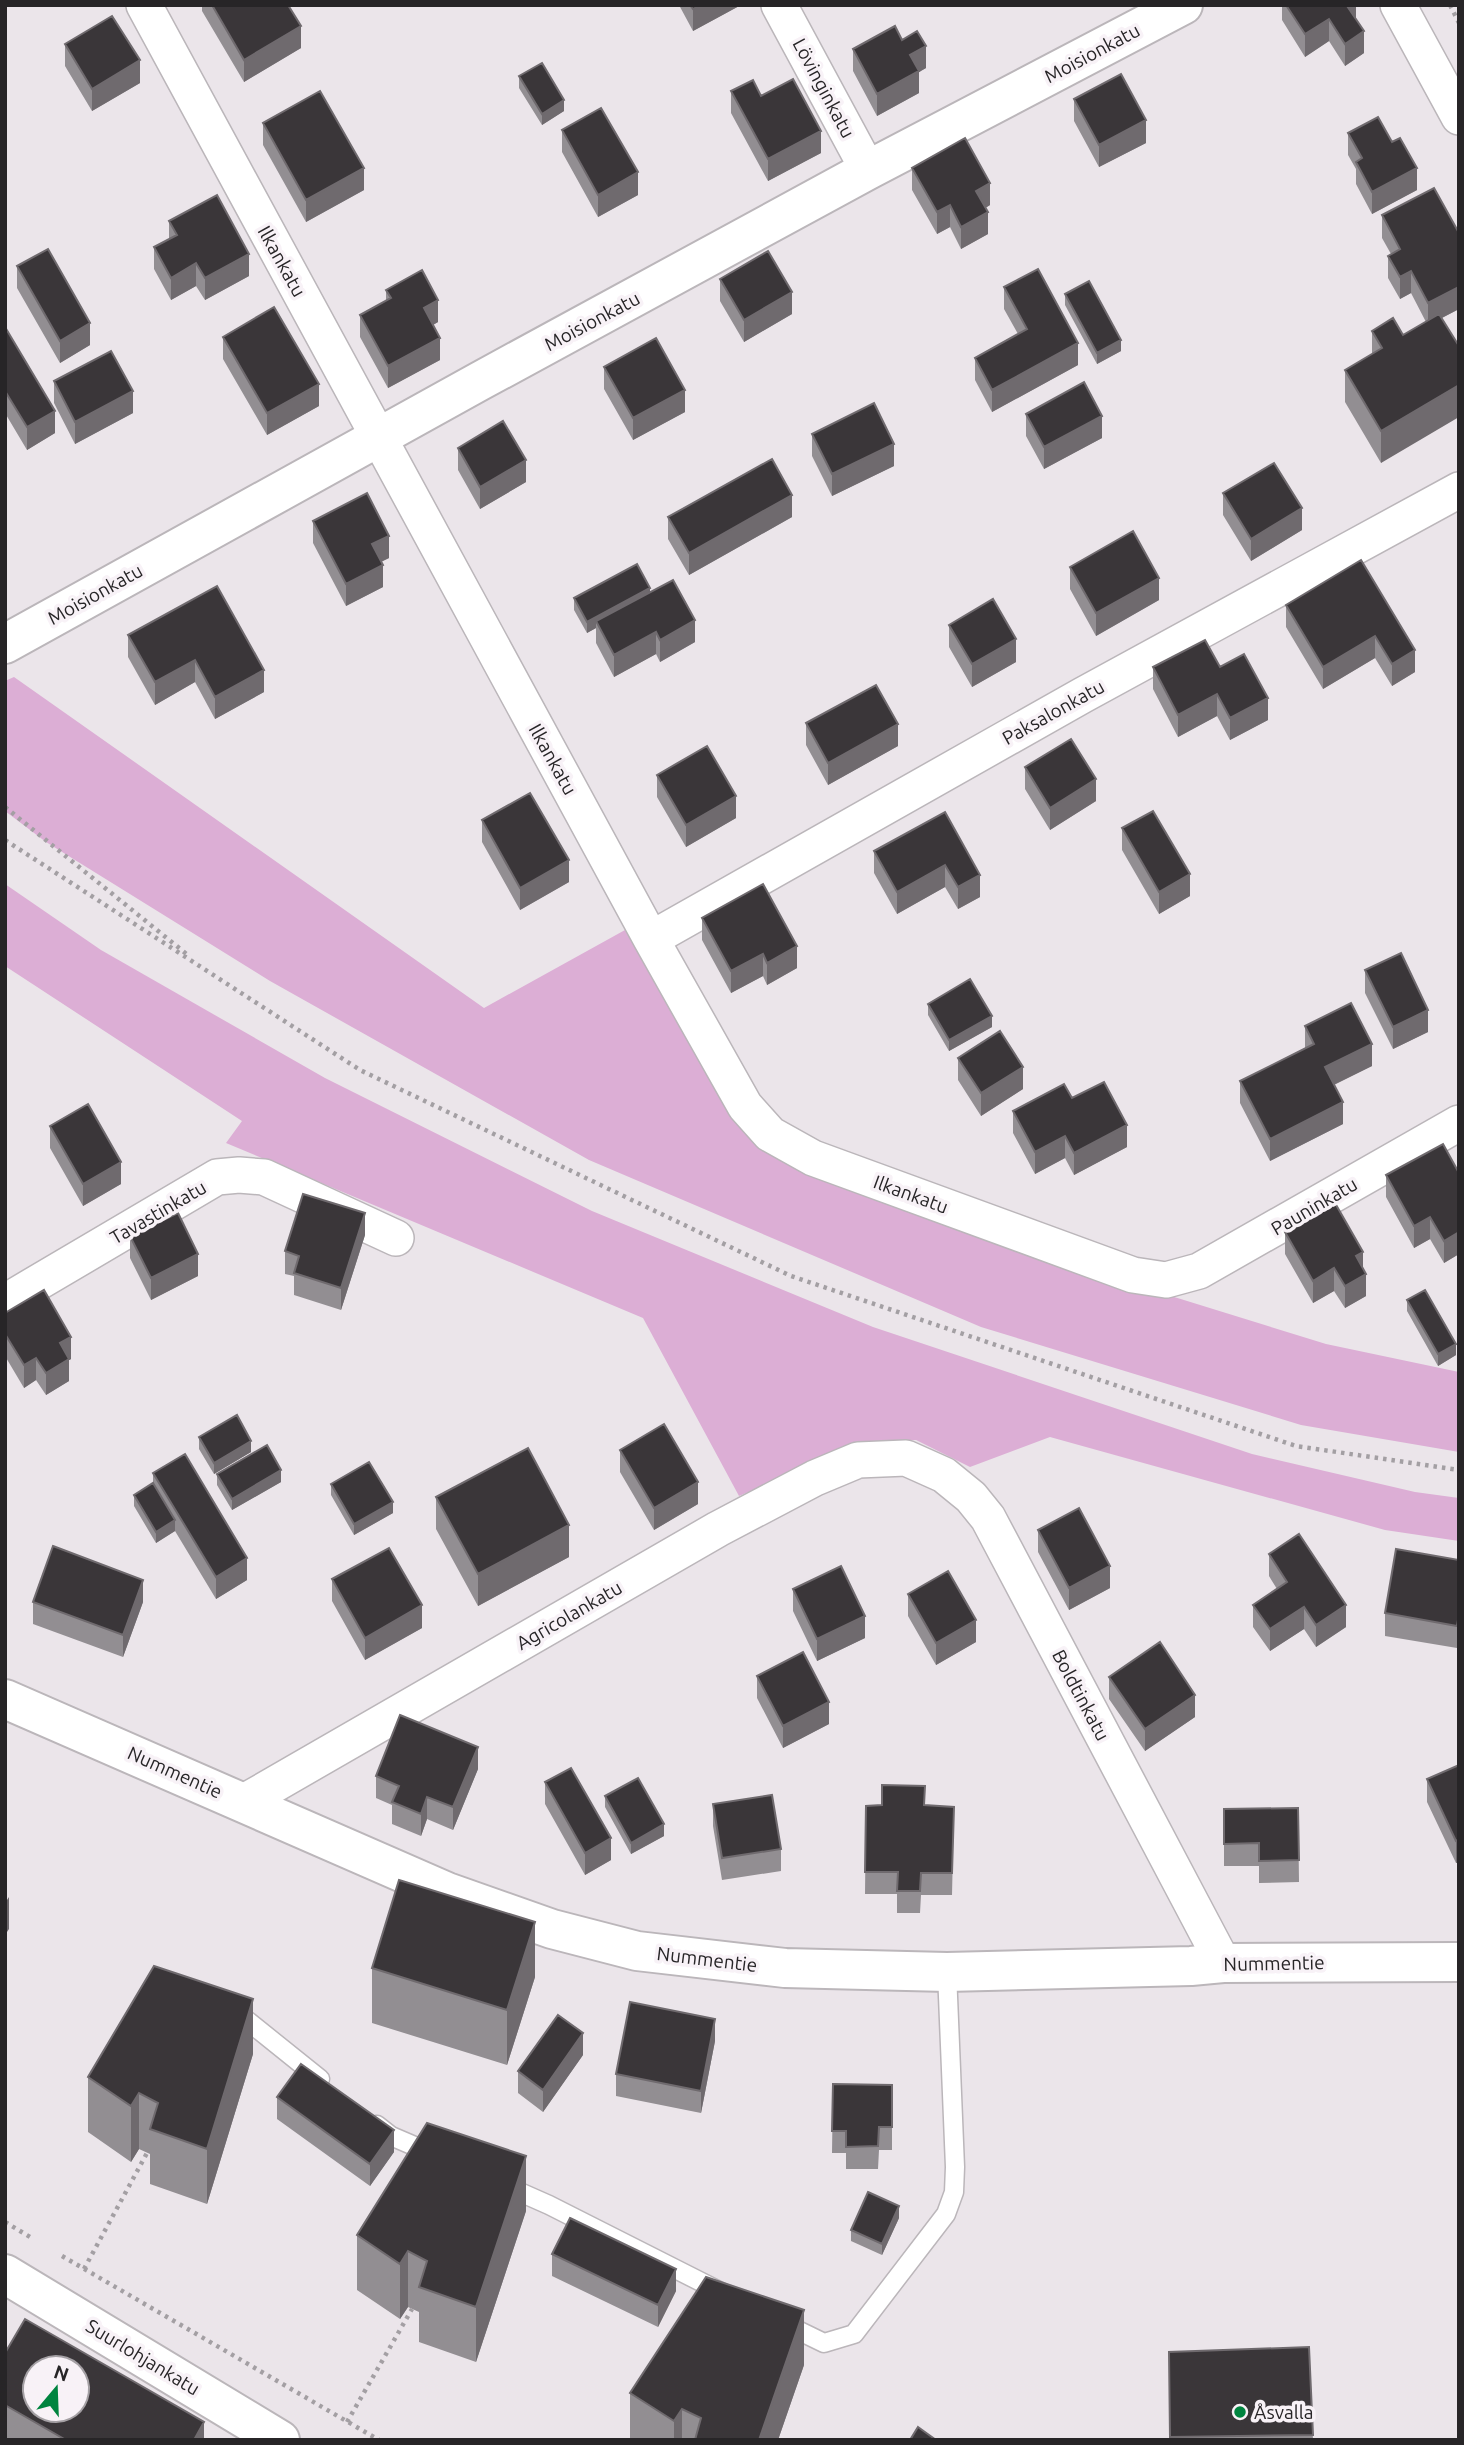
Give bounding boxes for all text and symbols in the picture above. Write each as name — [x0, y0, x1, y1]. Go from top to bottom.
street label: Moisionkatu — [1041, 19, 1143, 87]
street label: Lövinginkatu — [789, 34, 859, 142]
street label: Ilkankatu — [254, 222, 310, 300]
street label: Moisionkatu — [541, 287, 643, 355]
street label: Moisionkatu — [44, 559, 146, 629]
street label: Paksalonkatu — [998, 675, 1108, 749]
street label: Ilkankatu — [525, 720, 581, 798]
street label: Ilkankatu — [871, 1170, 951, 1218]
street label: Pauninkatu — [1267, 1173, 1361, 1239]
street label: Tavastinkatu — [106, 1176, 210, 1248]
street label: Agricolankatu — [512, 1576, 626, 1654]
street label: Boldtinkatu — [1048, 1646, 1114, 1744]
street label: Nummentie — [124, 1741, 226, 1803]
street label: Nummentie — [655, 1942, 759, 1976]
street label: Nummentie — [1223, 1951, 1325, 1975]
street label: Suurlohjankatu — [82, 2314, 204, 2400]
north arrow — [21, 2354, 91, 2424]
text: N — [51, 2360, 72, 2386]
place label: Åsvalla — [1254, 2401, 1314, 2423]
marker: Åsvalla — [1232, 2404, 1248, 2420]

